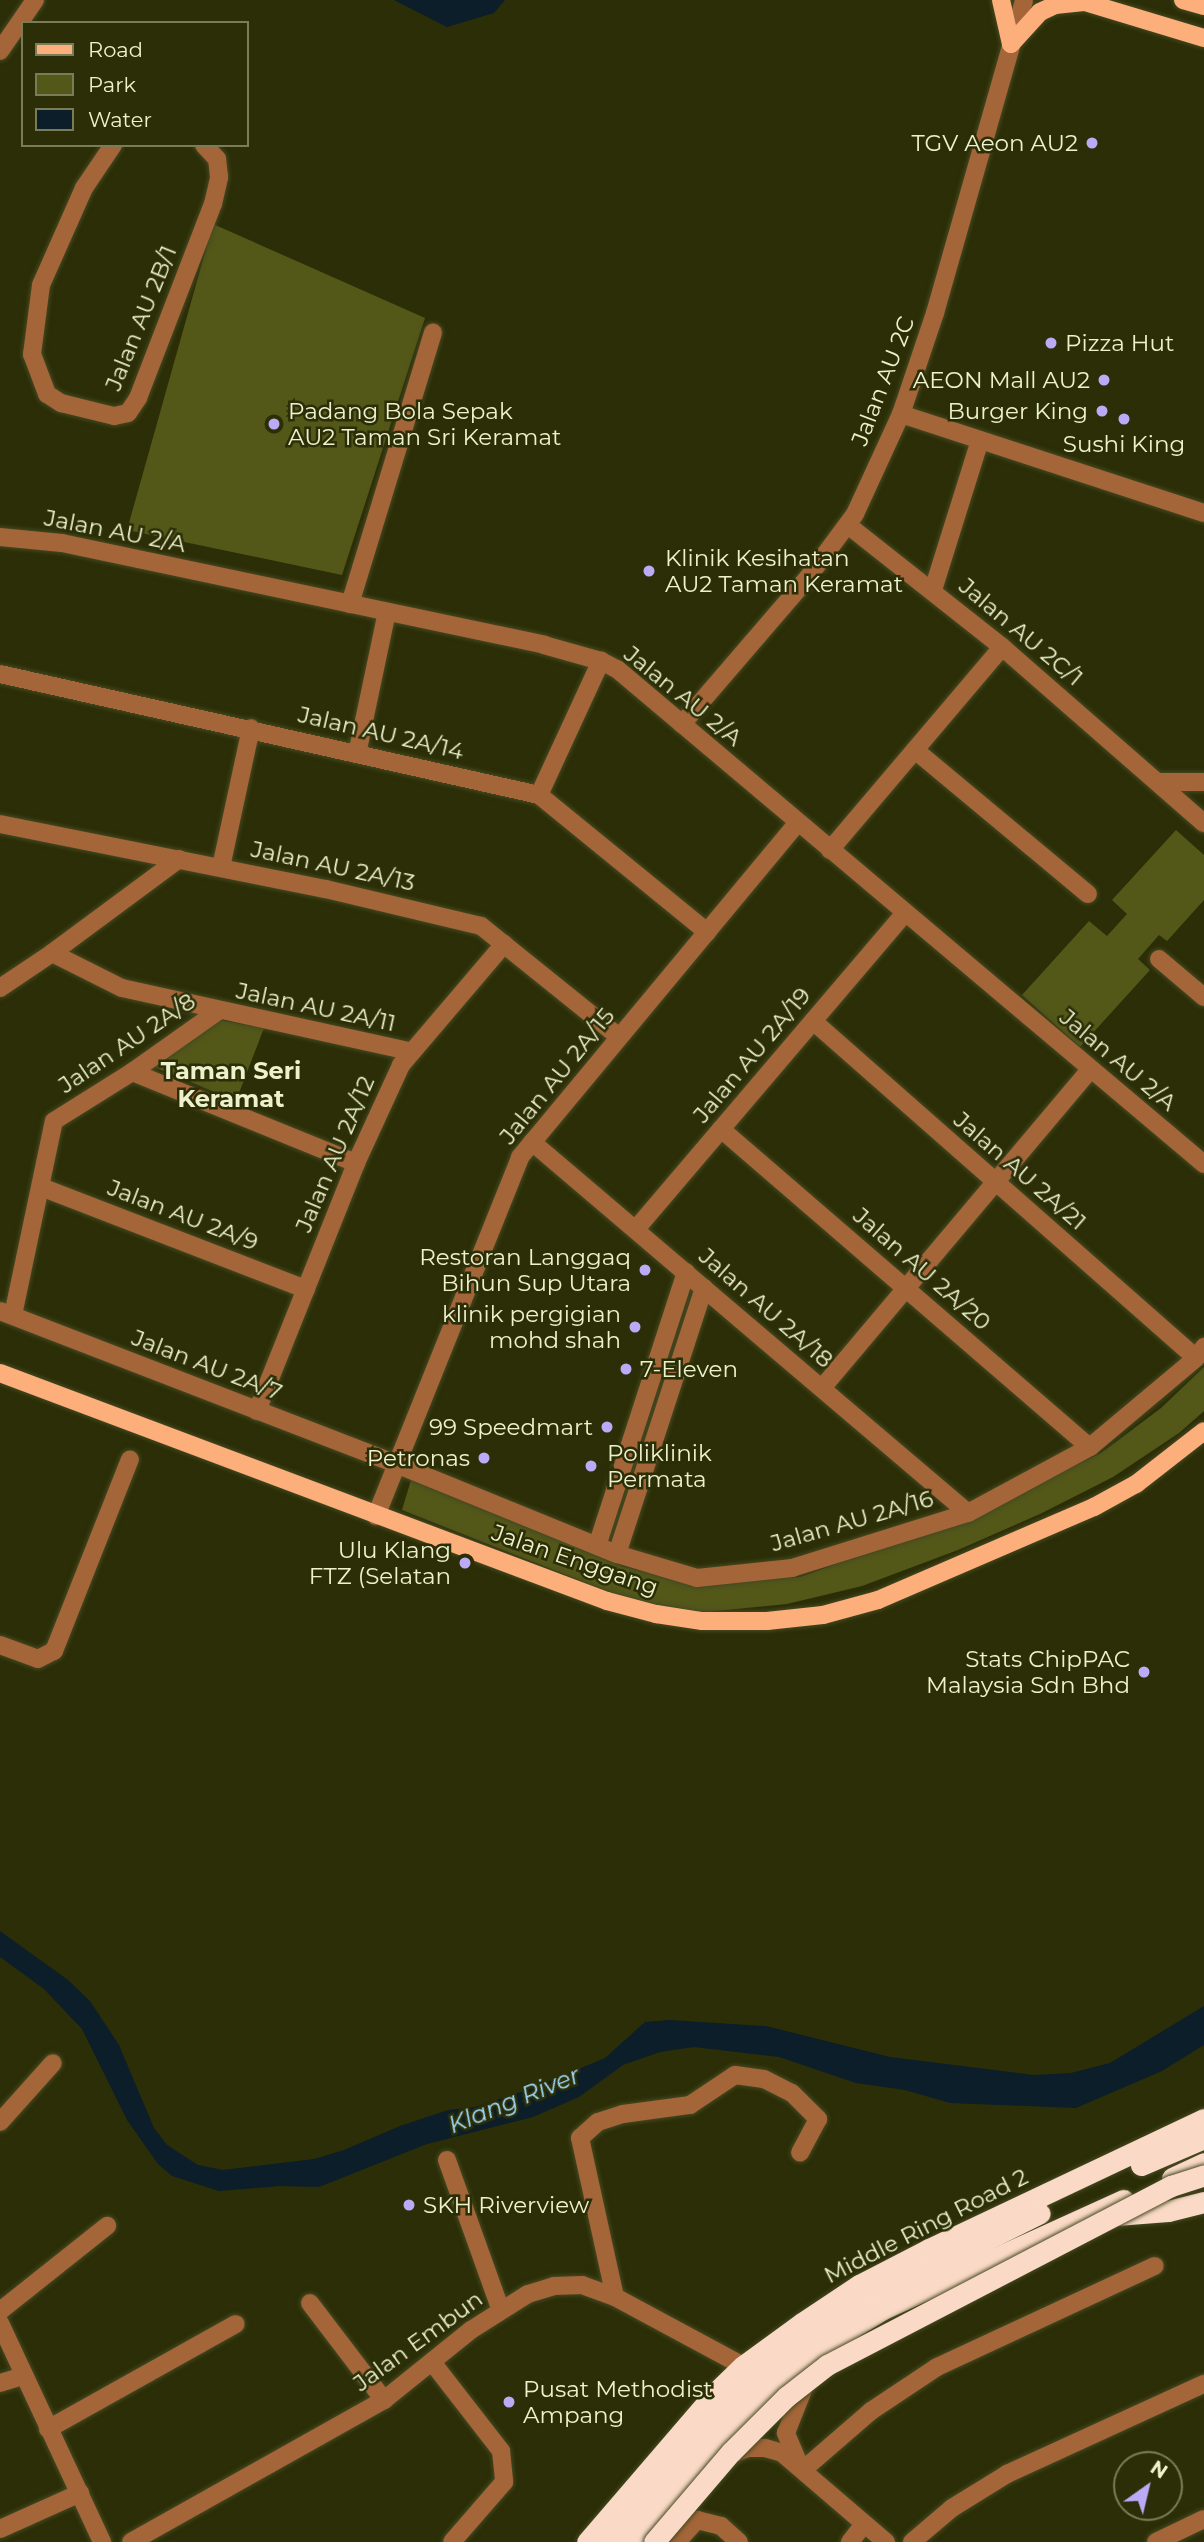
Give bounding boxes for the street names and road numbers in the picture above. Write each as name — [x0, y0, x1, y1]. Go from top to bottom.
street label: Jalan AU 2B/1 — [99, 241, 183, 395]
street label: Jalan AU 2C — [846, 312, 920, 450]
street label: Jalan AU 2/A — [42, 504, 188, 558]
street label: Jalan AU 2C/1 — [954, 572, 1088, 692]
street label: Jalan AU 2/A — [619, 640, 747, 752]
street label: Jalan AU 2A/14 — [296, 701, 466, 765]
street label: Jalan AU 2A/13 — [249, 835, 417, 897]
street label: Jalan AU 2A/11 — [234, 977, 398, 1037]
street label: Jalan AU 2A/19 — [688, 982, 816, 1128]
street label: Jalan AU 2A/8 — [53, 987, 201, 1099]
street label: Jalan AU 2A/15 — [494, 1003, 620, 1149]
street label: Jalan AU 2/A — [1054, 1003, 1182, 1117]
street label: Jalan AU 2A/12 — [290, 1072, 380, 1236]
street label: Jalan AU 2A/21 — [948, 1106, 1092, 1236]
street label: Jalan AU 2A/9 — [104, 1174, 262, 1256]
street label: Jalan AU 2A/20 — [848, 1202, 996, 1336]
street label: Jalan AU 2A/18 — [693, 1242, 839, 1374]
street label: Jalan AU 2A/7 — [128, 1324, 286, 1406]
street label: Jalan AU 2A/16 — [768, 1485, 936, 1557]
street label: Jalan Enggang — [488, 1519, 662, 1601]
street label: Middle Ring Road 2 — [820, 2163, 1032, 2289]
street label: Jalan Embun — [348, 2285, 488, 2397]

